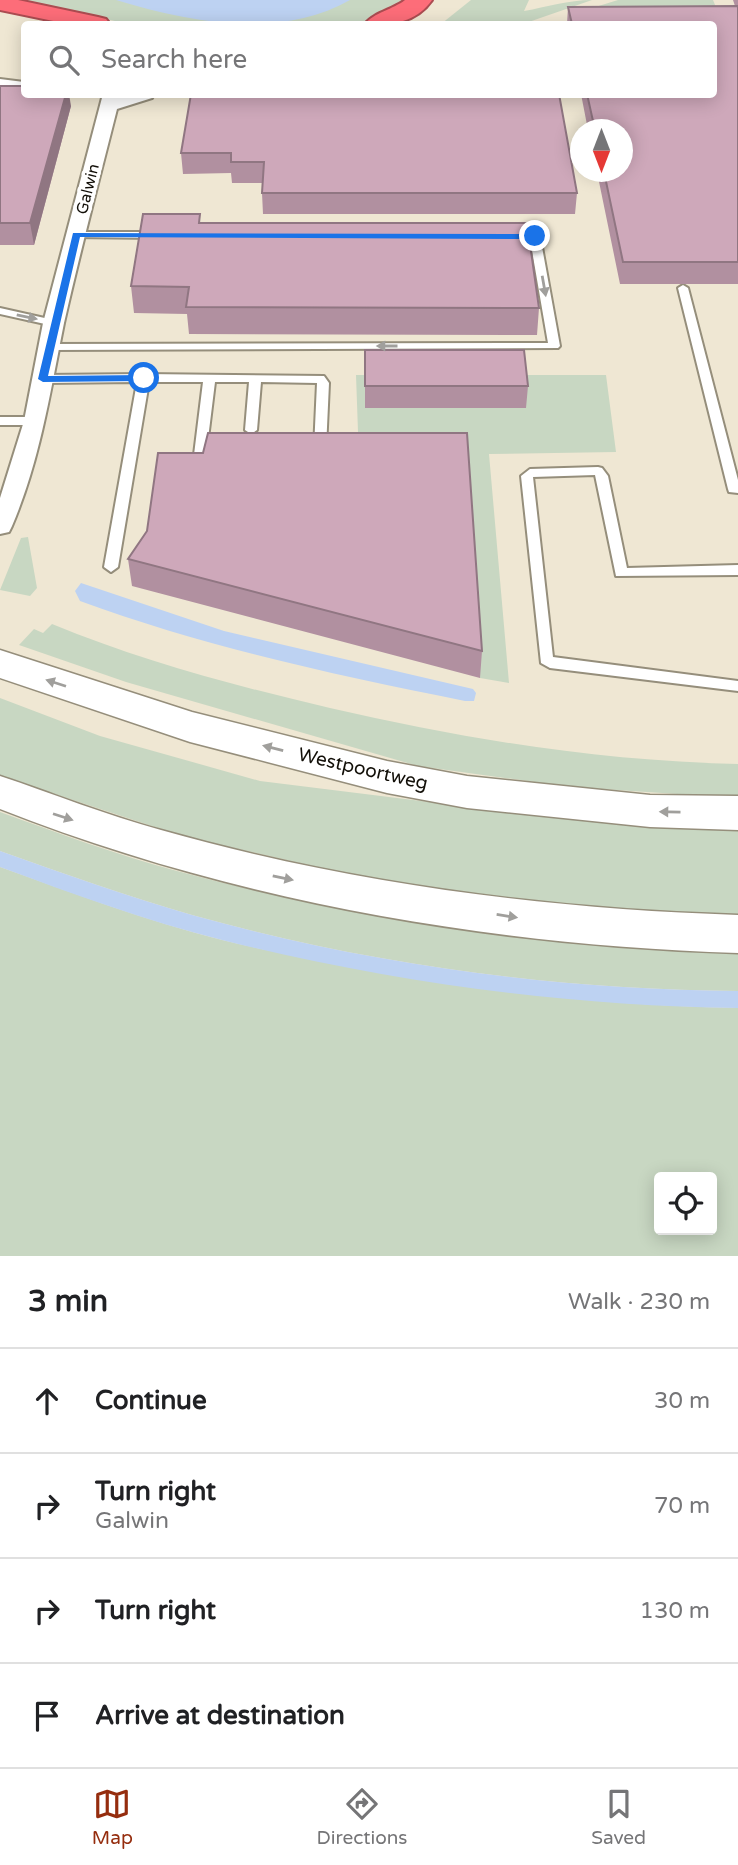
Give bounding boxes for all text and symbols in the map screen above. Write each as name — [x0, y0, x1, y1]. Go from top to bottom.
search box — [21, 21, 717, 98]
icon: search — [45, 41, 83, 79]
text: Search here — [101, 44, 247, 75]
north arrow — [570, 119, 633, 182]
street label: Galwin — [72, 162, 104, 216]
route end — [519, 220, 550, 251]
one-way arrow — [539, 275, 550, 297]
one-way arrow — [16, 312, 38, 323]
one-way arrow — [376, 340, 398, 352]
route start — [128, 362, 159, 393]
one-way arrow — [45, 677, 66, 688]
one-way arrow — [262, 742, 284, 753]
street label: Westpoortweg — [296, 743, 430, 795]
one-way arrow — [659, 806, 681, 818]
one-way arrow — [53, 812, 74, 823]
one-way arrow — [272, 872, 294, 883]
one-way arrow — [496, 911, 518, 922]
map controls — [654, 1172, 717, 1235]
button: locate — [654, 1172, 717, 1235]
text: 3 min — [28, 1283, 108, 1320]
text: Walk · 230 m — [568, 1288, 710, 1316]
icon: ahead — [28, 1382, 66, 1420]
text: Continue — [95, 1385, 207, 1416]
text: 30 m — [654, 1387, 710, 1415]
text: Turn right — [95, 1476, 216, 1507]
icon: right — [28, 1487, 66, 1525]
text: 70 m — [654, 1492, 710, 1520]
text: Galwin — [95, 1507, 169, 1535]
icon: right — [28, 1592, 66, 1630]
text: Turn right — [95, 1595, 216, 1626]
text: 130 m — [640, 1597, 710, 1625]
icon: arrive — [28, 1697, 66, 1735]
text: Arrive at destination — [95, 1700, 345, 1731]
tab: Map — [92, 1785, 133, 1849]
tab: Directions — [317, 1785, 408, 1849]
tab: Saved — [591, 1785, 646, 1849]

